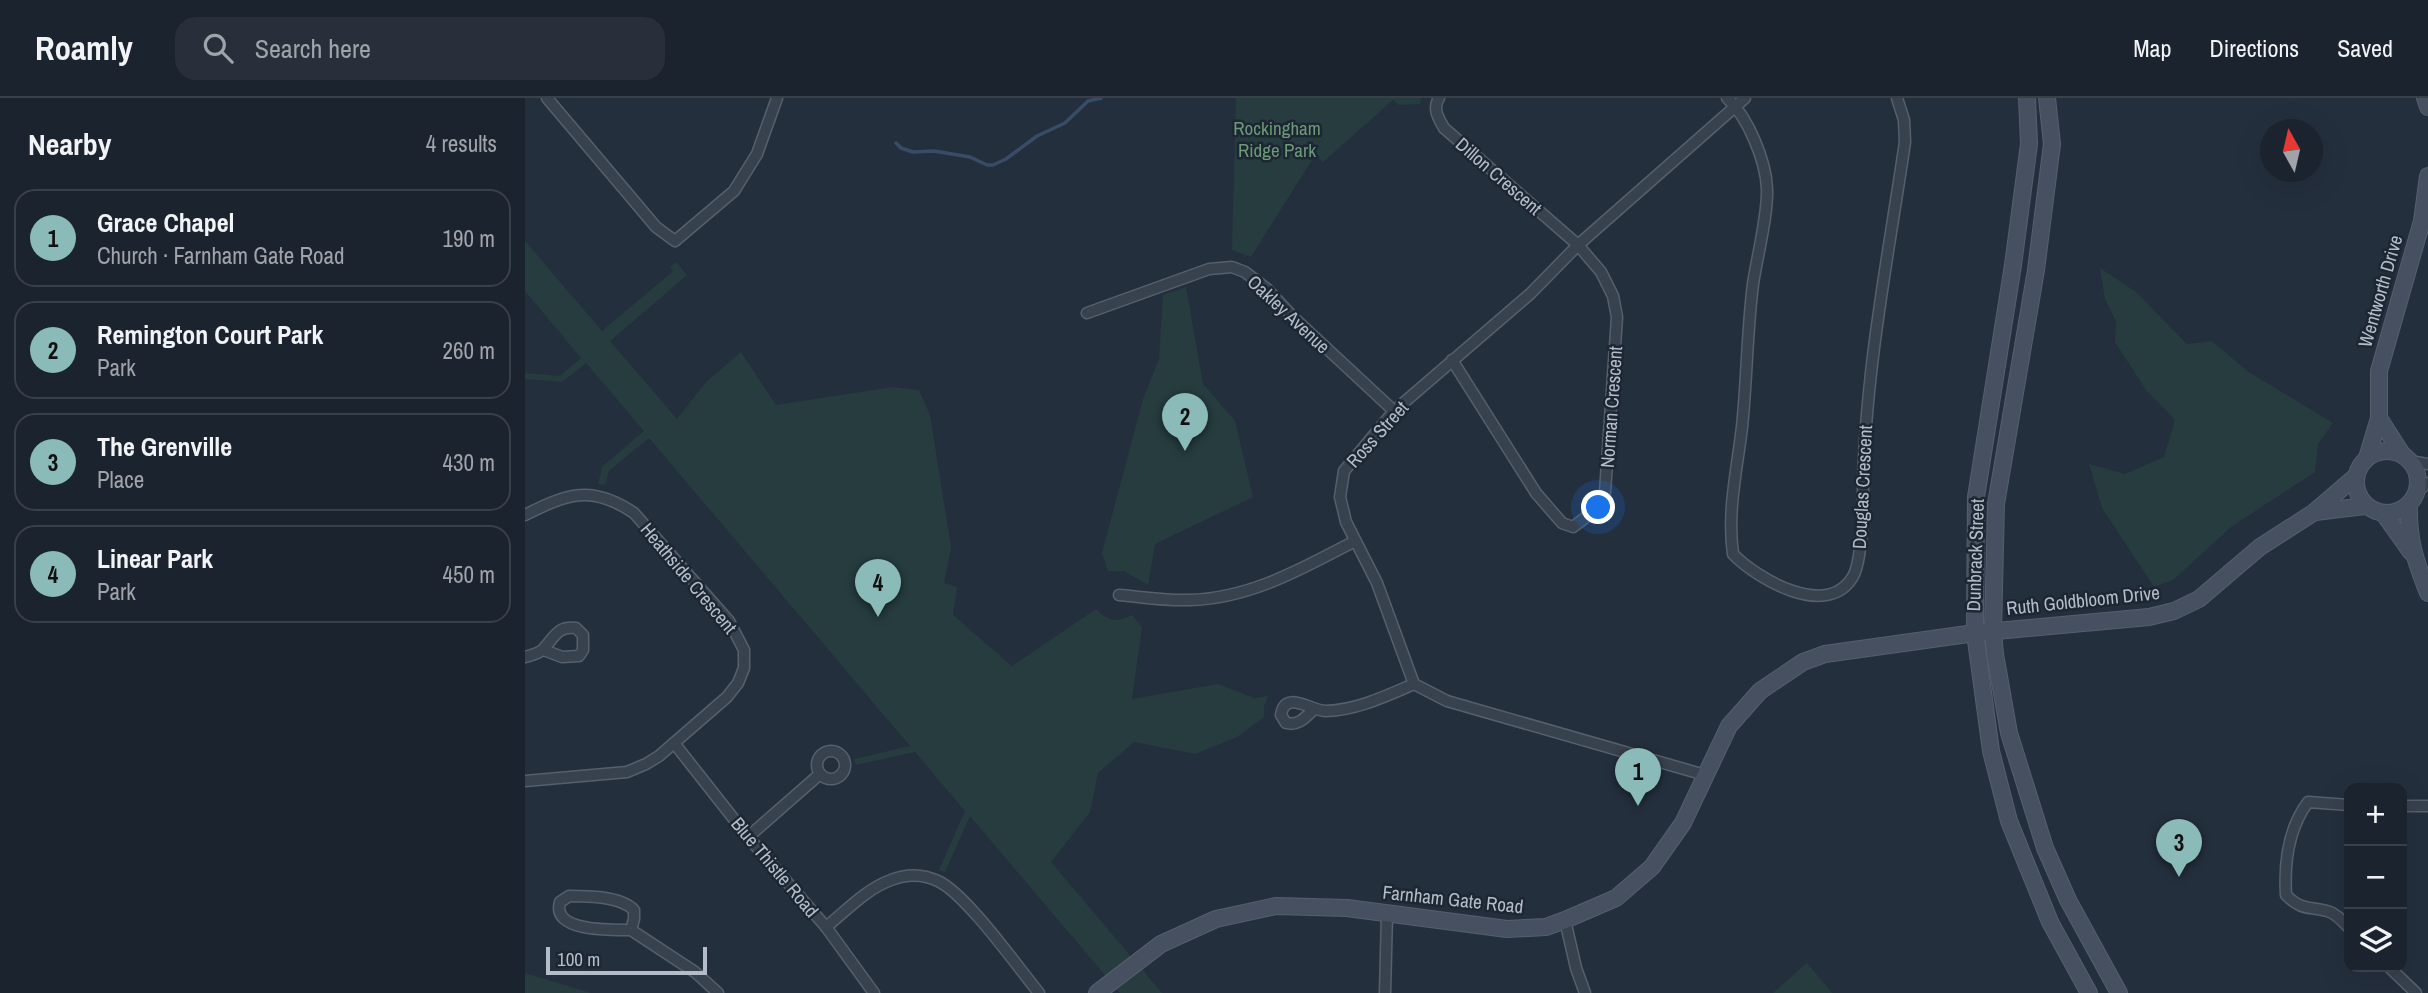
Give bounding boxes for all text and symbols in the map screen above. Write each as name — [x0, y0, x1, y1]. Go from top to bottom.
search box — [175, 17, 665, 80]
text: Roamly — [35, 26, 133, 70]
icon: search — [199, 29, 237, 67]
text: Search here — [255, 31, 371, 66]
text: Map — [2133, 32, 2171, 64]
text: Directions — [2209, 32, 2299, 64]
text: Saved — [2337, 32, 2393, 64]
park label: Rockingham Ridge Park — [1233, 115, 1321, 163]
north arrow — [2260, 119, 2323, 182]
text: Nearby — [28, 124, 111, 164]
text: 4 results — [426, 128, 497, 159]
street label: Dillon Crescent — [1450, 131, 1548, 221]
text: Grace Chapel — [97, 205, 234, 240]
text: 1 — [48, 223, 58, 254]
text: 190 m — [443, 223, 495, 254]
street label: Wentworth Drive — [2352, 232, 2408, 350]
text: Church · Farnham Gate Road — [97, 240, 345, 271]
street label: Oakley Avenue — [1242, 269, 1336, 359]
text: Remington Court Park — [97, 317, 323, 352]
text: 2 — [48, 335, 58, 366]
text: 260 m — [443, 335, 495, 366]
street label: Norman Crescent — [1594, 345, 1628, 469]
text: Park — [97, 352, 136, 383]
pin: 2 — [1162, 393, 1208, 451]
street label: Ross Street — [1340, 395, 1414, 473]
street label: Douglas Crescent — [1846, 424, 1878, 550]
text: The Grenville — [97, 429, 232, 464]
text: 3 — [48, 447, 58, 478]
text: 430 m — [443, 447, 495, 478]
text: Place — [97, 464, 144, 495]
your location — [1581, 490, 1615, 524]
street label: Dunbrack Street — [1960, 498, 1990, 612]
street label: Heathside Crescent — [635, 517, 744, 640]
text: Linear Park — [97, 541, 213, 576]
text: 4 — [48, 559, 58, 590]
text: 450 m — [443, 559, 495, 590]
pin: 4 — [855, 559, 901, 617]
text: Park — [97, 576, 136, 607]
street label: Ruth Goldbloom Drive — [2005, 579, 2161, 621]
pin: 1 — [1615, 748, 1661, 806]
map controls — [2344, 783, 2407, 972]
button: + — [2344, 783, 2407, 846]
street label: Blue Thistle Road — [725, 811, 825, 923]
pin: 3 — [2156, 819, 2202, 877]
button: − — [2344, 846, 2407, 909]
street label: Farnham Gate Road — [1381, 879, 1525, 919]
button: layers — [2344, 909, 2407, 972]
scale bar — [546, 944, 707, 976]
text: 100 m — [557, 946, 600, 972]

